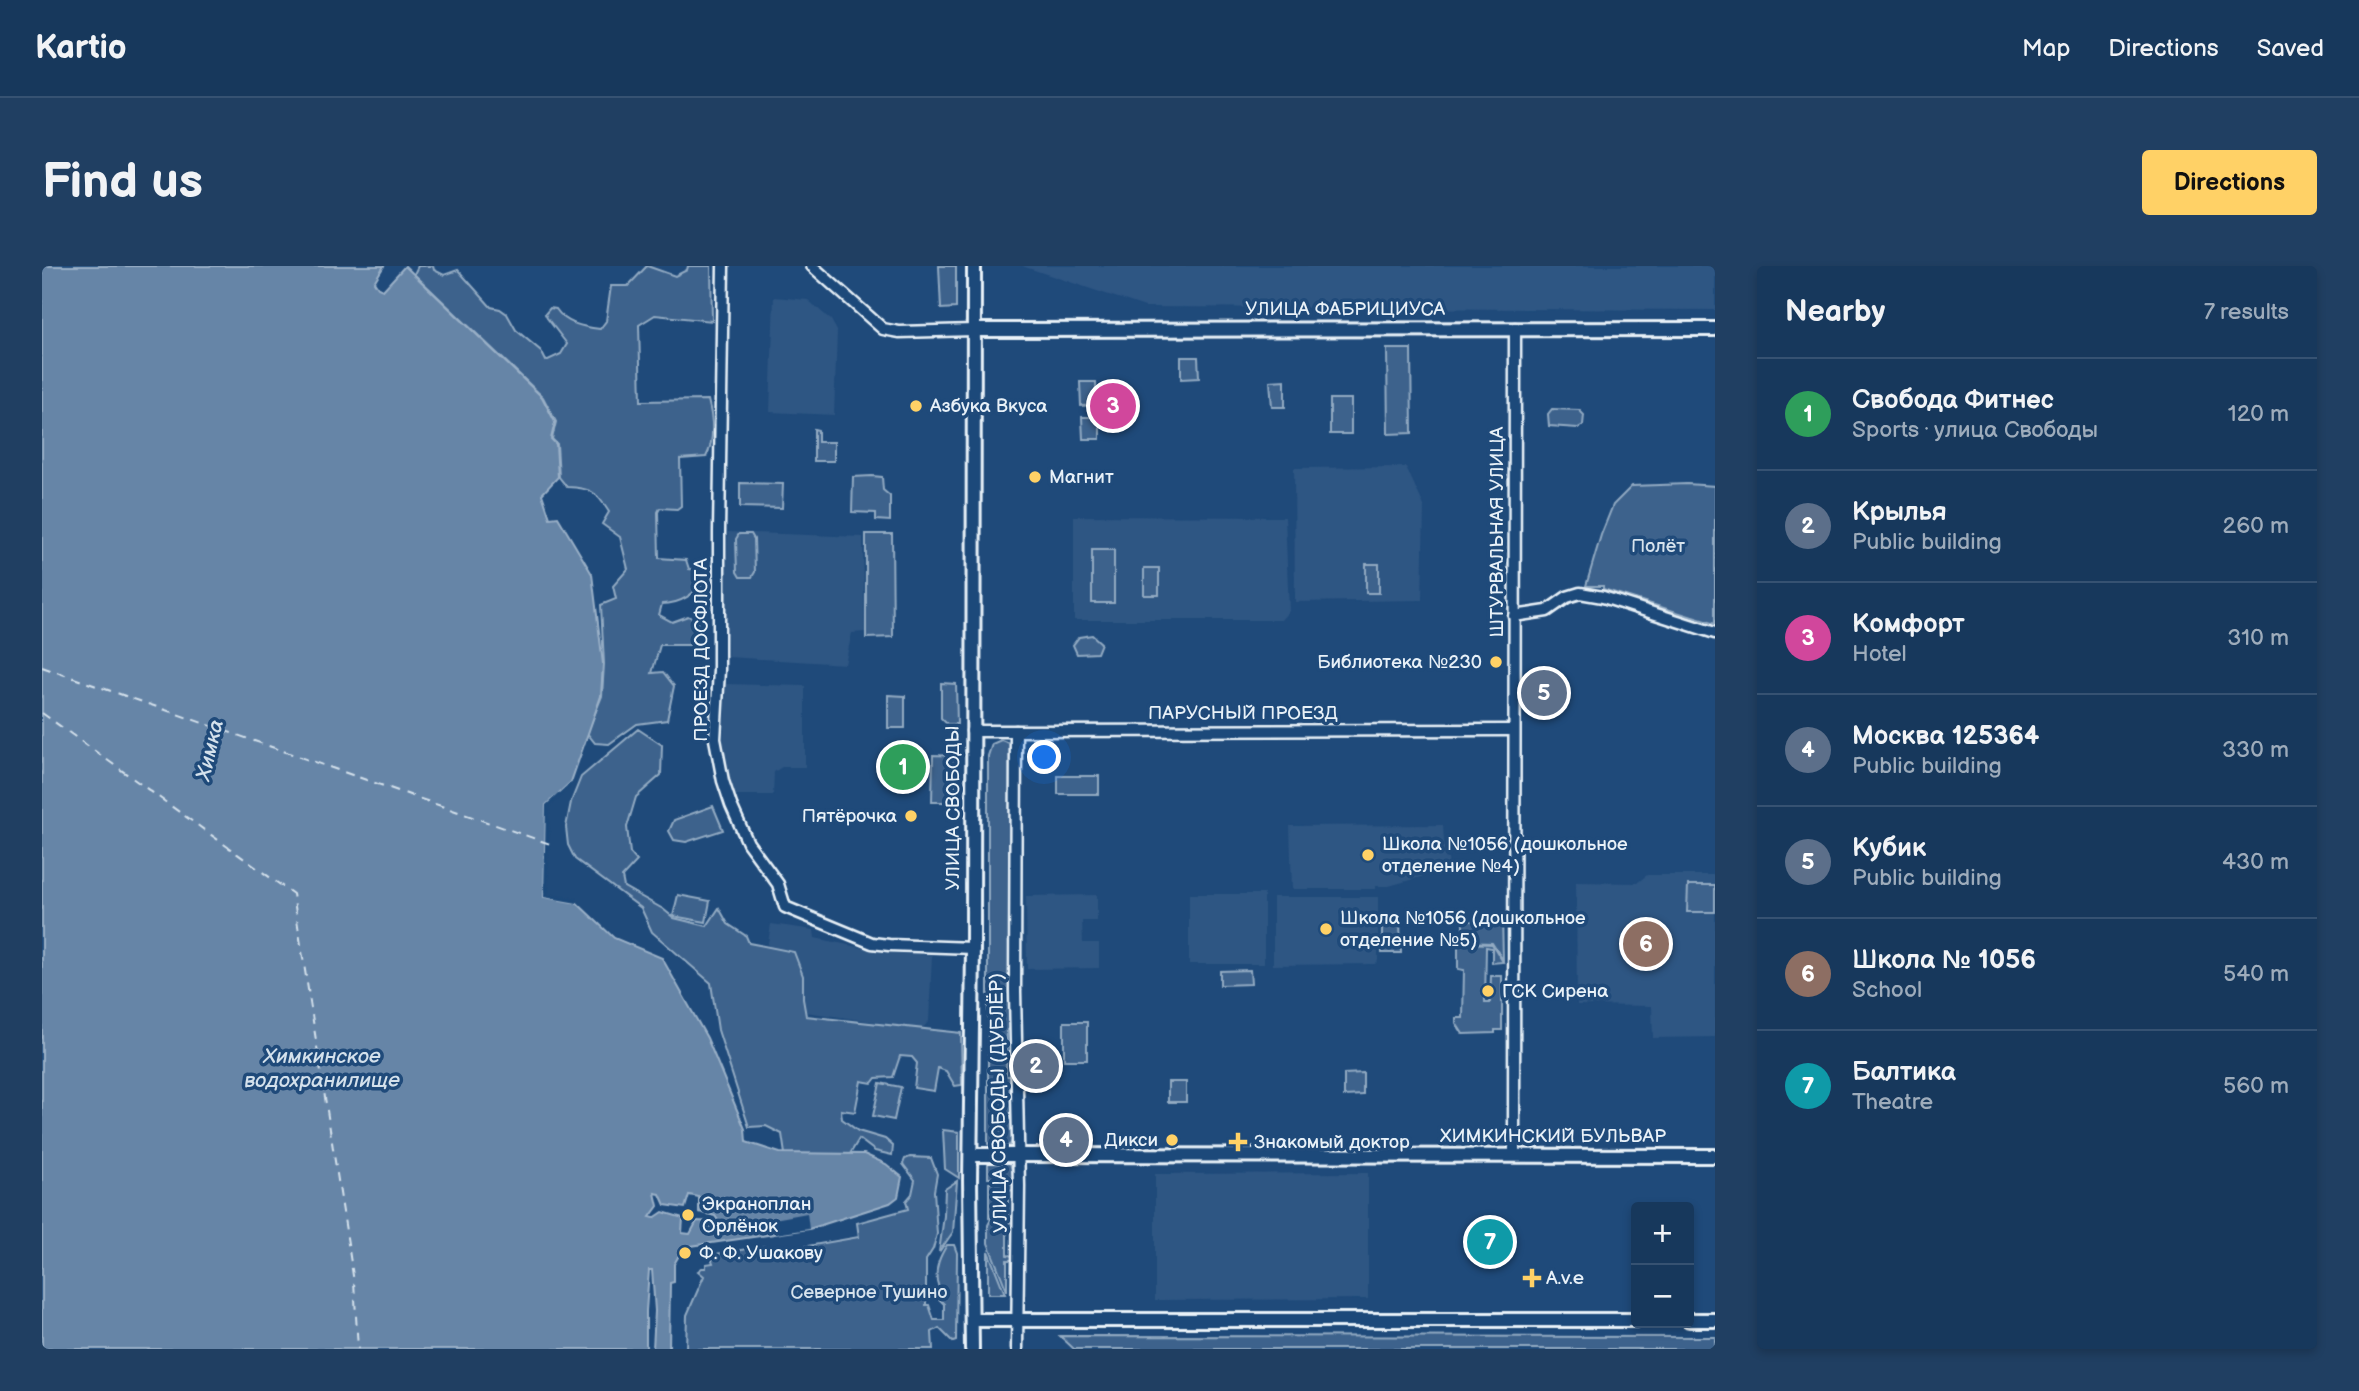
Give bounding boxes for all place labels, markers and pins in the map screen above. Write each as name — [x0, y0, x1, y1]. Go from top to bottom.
pin: 3 — [1090, 380, 1136, 432]
place label: Азбука Вкуса — [929, 395, 1047, 418]
marker: Азбука Вкуса — [908, 398, 924, 414]
place label: Магнит — [1049, 466, 1114, 489]
marker: Магнит — [1027, 469, 1043, 485]
place label: Библиотека №230 — [1317, 651, 1482, 674]
marker: Библиотека №230 — [1488, 654, 1504, 670]
pin: 5 — [1521, 667, 1567, 719]
pin: 1 — [880, 741, 926, 793]
place label: Пятёрочка — [802, 805, 897, 828]
marker: Пятёрочка — [903, 808, 919, 824]
place label: Школа №1056 (дошкольное отделение №4) — [1382, 833, 1628, 878]
marker: Школа №1056 (дошкольное отделение №4) — [1360, 847, 1376, 863]
place label: Школа №1056 (дошкольное отделение №5) — [1340, 907, 1586, 952]
pin: 6 — [1623, 918, 1669, 970]
marker: Школа №1056 (дошкольное отделение №5) — [1318, 921, 1334, 937]
place label: ГСК Сирена — [1502, 980, 1608, 1003]
marker: ГСК Сирена — [1480, 983, 1496, 999]
pin: 2 — [1013, 1040, 1059, 1092]
pin: 4 — [1043, 1114, 1089, 1166]
place label: Дикси — [1104, 1129, 1158, 1152]
place label: Знакомый доктор — [1254, 1131, 1410, 1154]
marker: Дикси — [1164, 1132, 1180, 1148]
marker: Знакомый доктор — [1228, 1132, 1248, 1152]
place label: Экраноплан Орлёнок — [702, 1193, 811, 1238]
marker: Экраноплан Орлёнок — [680, 1207, 696, 1223]
pin: 7 — [1467, 1216, 1513, 1268]
place label: Ф. Ф. Ушакову — [699, 1242, 823, 1265]
marker: Ф. Ф. Ушакову — [677, 1245, 693, 1261]
place label: A.v.e — [1546, 1267, 1584, 1290]
marker: A.v.e — [1524, 1270, 1540, 1286]

